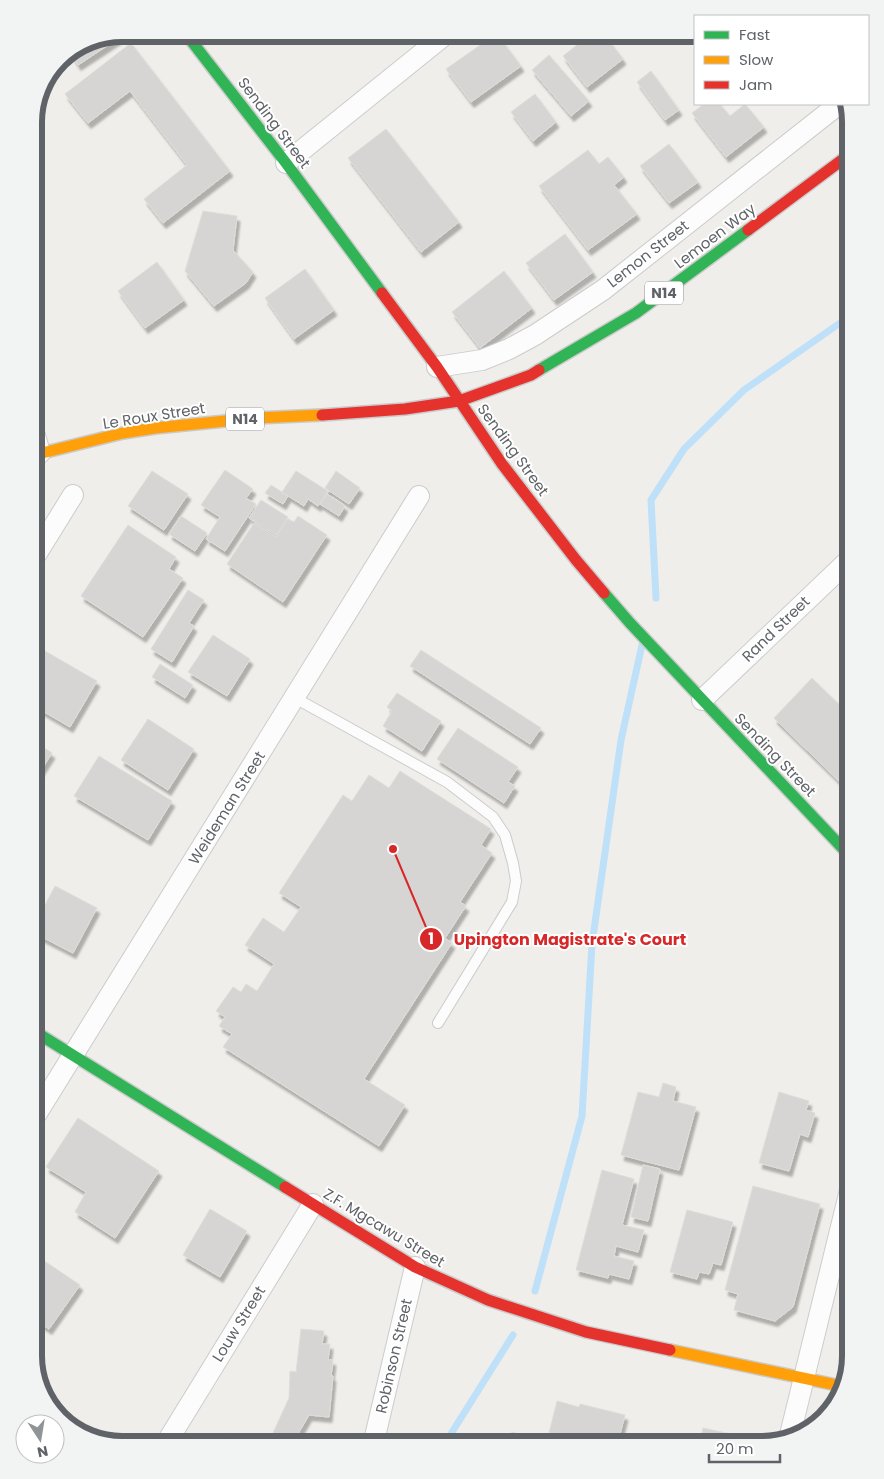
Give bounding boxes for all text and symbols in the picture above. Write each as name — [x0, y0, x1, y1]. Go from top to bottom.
legend — [694, 15, 869, 105]
text: Fast — [739, 24, 770, 45]
text: Slow — [739, 49, 774, 70]
street label: Sending Street — [233, 73, 316, 173]
text: Jam — [739, 74, 773, 95]
street label: Lemoen Way — [670, 198, 760, 273]
street label: Lemon Street — [602, 215, 693, 292]
road number: N14 — [645, 282, 683, 304]
street label: Le Roux Street — [101, 397, 207, 434]
street label: Sending Street — [473, 399, 554, 500]
road number: N14 — [226, 408, 264, 430]
street label: Rand Street — [737, 591, 814, 666]
street label: Sending Street — [730, 708, 821, 801]
street label: Weideman Street — [183, 747, 270, 869]
callout: Upington Magistrate's Court — [419, 923, 696, 954]
text: 1 — [428, 928, 434, 949]
text: Upington Magistrate's Court — [454, 928, 686, 951]
street label: Z.F. Mgcawu Street — [320, 1183, 449, 1272]
street label: Louw Street — [207, 1282, 270, 1366]
street label: Robinson Street — [370, 1296, 417, 1415]
north arrow — [15, 1414, 65, 1464]
scale bar — [709, 1432, 780, 1464]
text: 20 m — [716, 1438, 754, 1459]
text: N — [35, 1441, 50, 1463]

